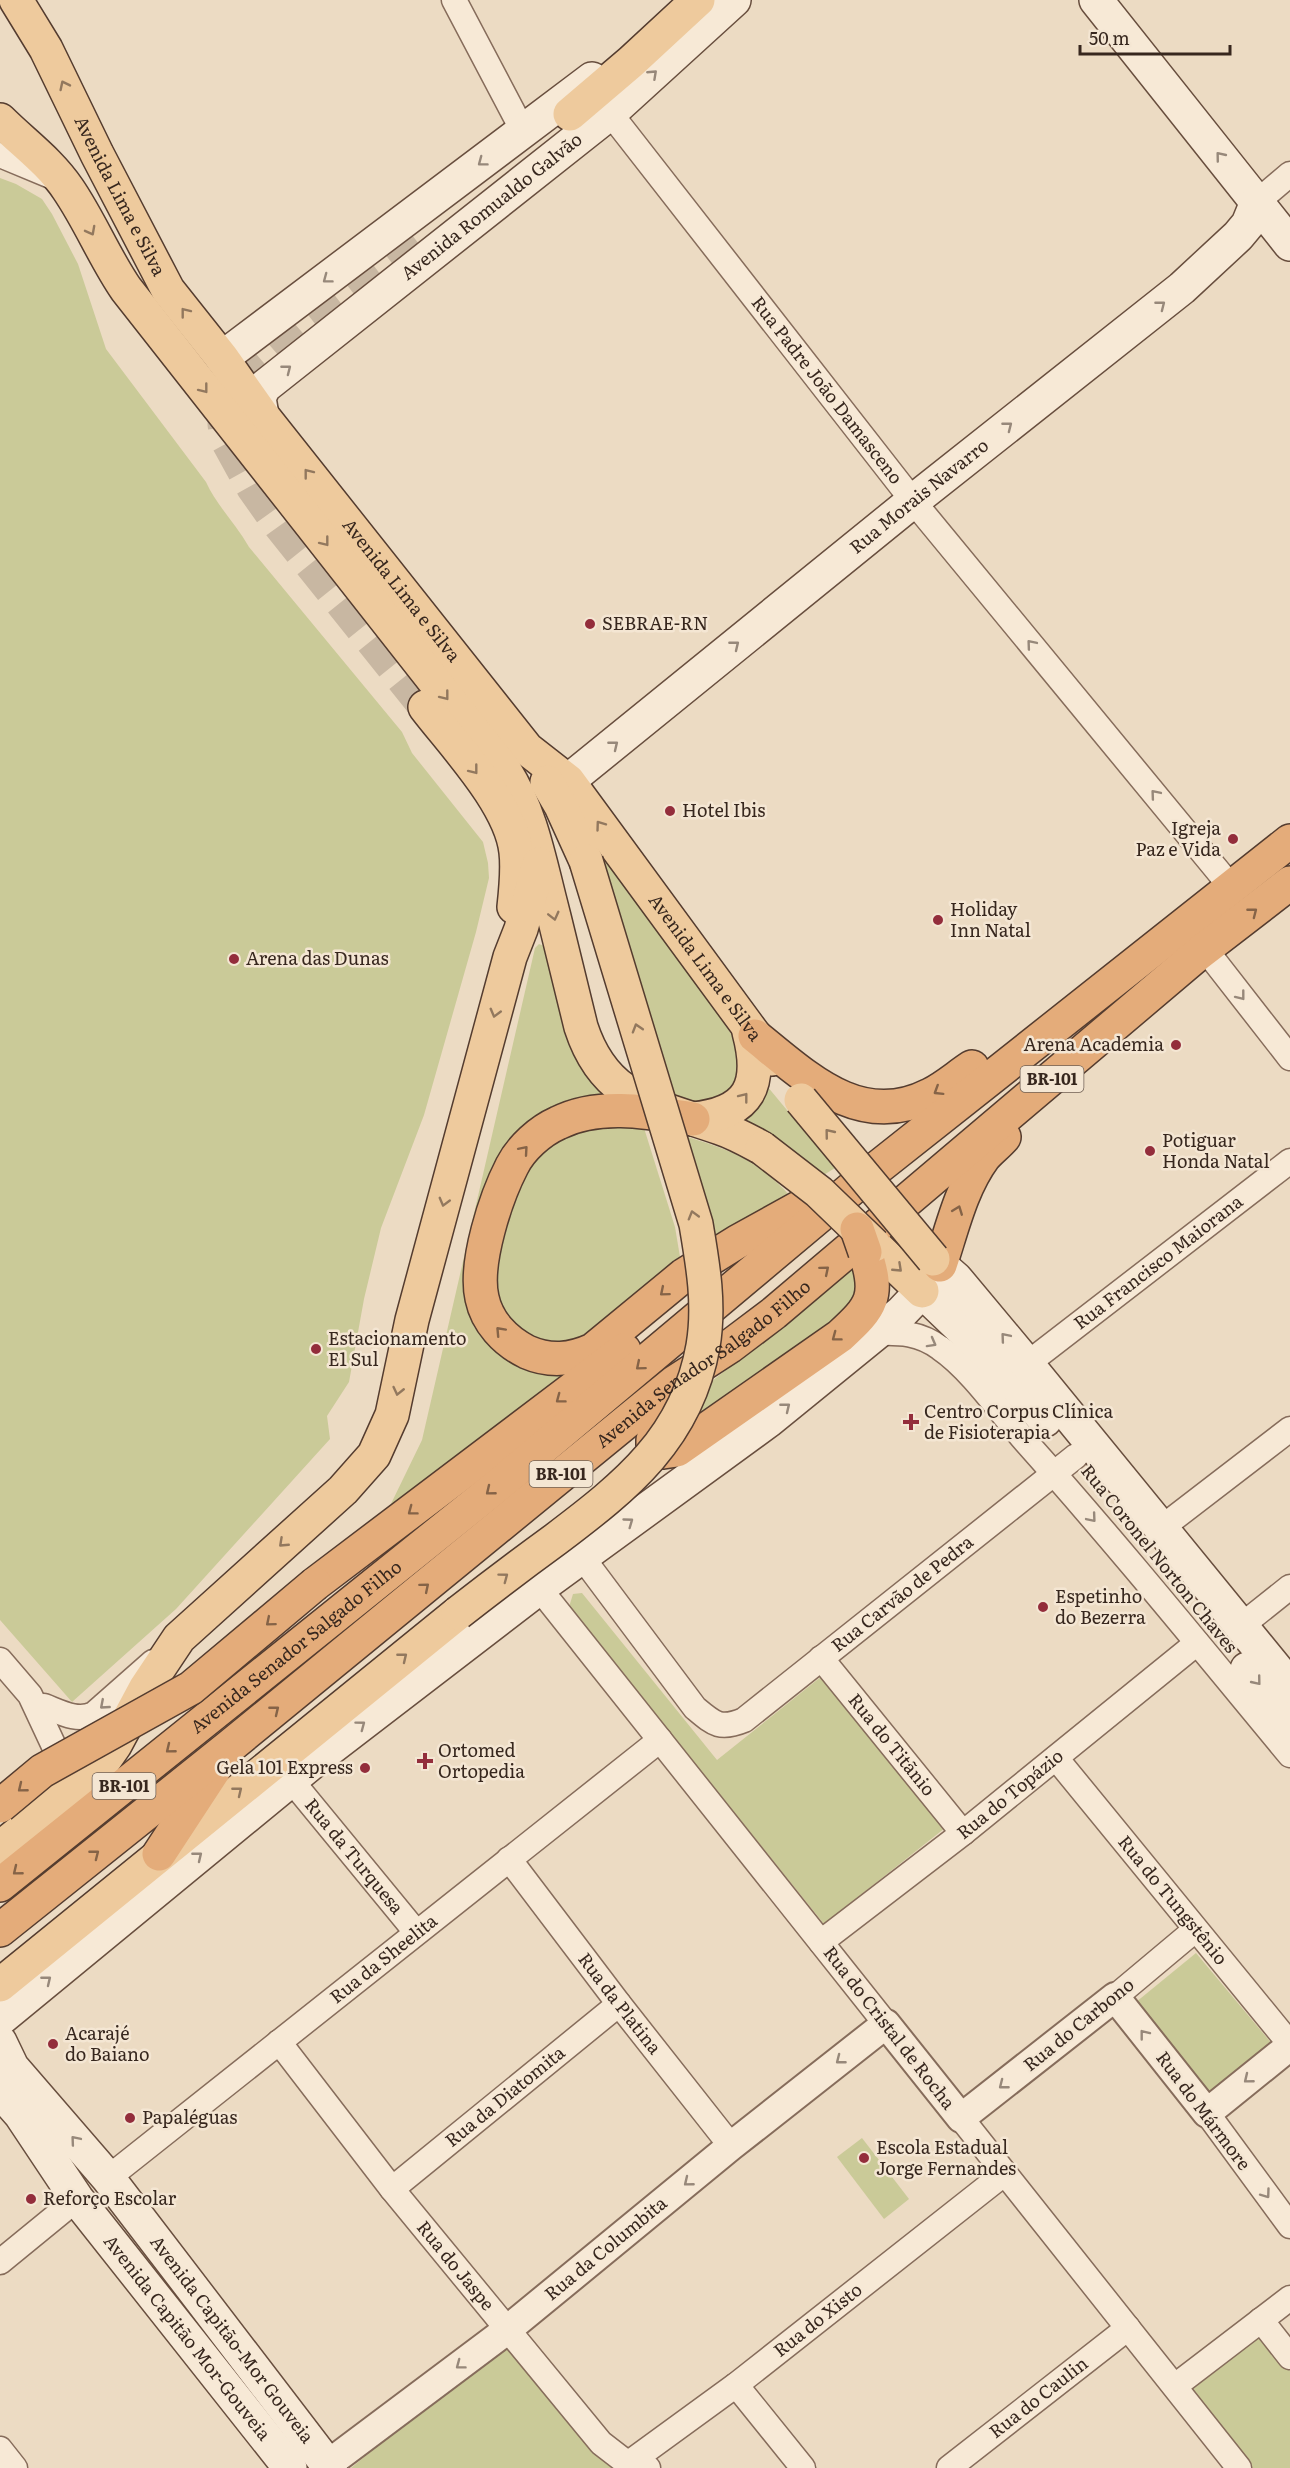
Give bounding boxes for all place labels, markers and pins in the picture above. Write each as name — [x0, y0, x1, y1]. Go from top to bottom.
place label: SEBRAE-RN — [602, 609, 708, 636]
marker: SEBRAE-RN — [583, 617, 597, 631]
place label: Hotel Ibis — [682, 796, 766, 823]
marker: Hotel Ibis — [663, 804, 677, 818]
place label: Igreja Paz e Vida — [1135, 814, 1221, 862]
marker: Igreja Paz e Vida — [1226, 832, 1240, 846]
place label: Holiday Inn Natal — [950, 895, 1031, 943]
marker: Holiday Inn Natal — [931, 913, 945, 927]
place label: Arena das Dunas — [246, 944, 389, 971]
marker: Arena das Dunas — [227, 952, 241, 966]
place label: Arena Academia — [1024, 1030, 1164, 1057]
marker: Arena Academia — [1169, 1038, 1183, 1052]
place label: Potiguar Honda Natal — [1162, 1126, 1270, 1174]
marker: Potiguar Honda Natal — [1143, 1144, 1157, 1158]
place label: Estacionamento E1 Sul — [328, 1324, 467, 1372]
marker: Estacionamento E1 Sul — [309, 1342, 323, 1356]
place label: Centro Corpus Clínica de Fisioterapia — [924, 1397, 1113, 1445]
marker: Centro Corpus Clínica de Fisioterapia — [902, 1413, 920, 1431]
place label: Espetinho do Bezerra — [1055, 1582, 1146, 1630]
marker: Espetinho do Bezerra — [1036, 1600, 1050, 1614]
place label: Ortomed Ortopedia — [438, 1736, 525, 1784]
marker: Ortomed Ortopedia — [416, 1752, 434, 1770]
place label: Gela 101 Express — [216, 1753, 353, 1780]
marker: Gela 101 Express — [358, 1761, 372, 1775]
place label: Acarajé do Baiano — [65, 2019, 149, 2067]
marker: Acarajé do Baiano — [46, 2037, 60, 2051]
place label: Papaléguas — [142, 2103, 237, 2130]
marker: Papaléguas — [123, 2111, 137, 2125]
place label: Escola Estadual Jorge Fernandes — [876, 2133, 1016, 2181]
marker: Escola Estadual Jorge Fernandes — [857, 2151, 871, 2165]
place label: Reforço Escolar — [43, 2184, 177, 2211]
marker: Reforço Escolar — [24, 2192, 38, 2206]

